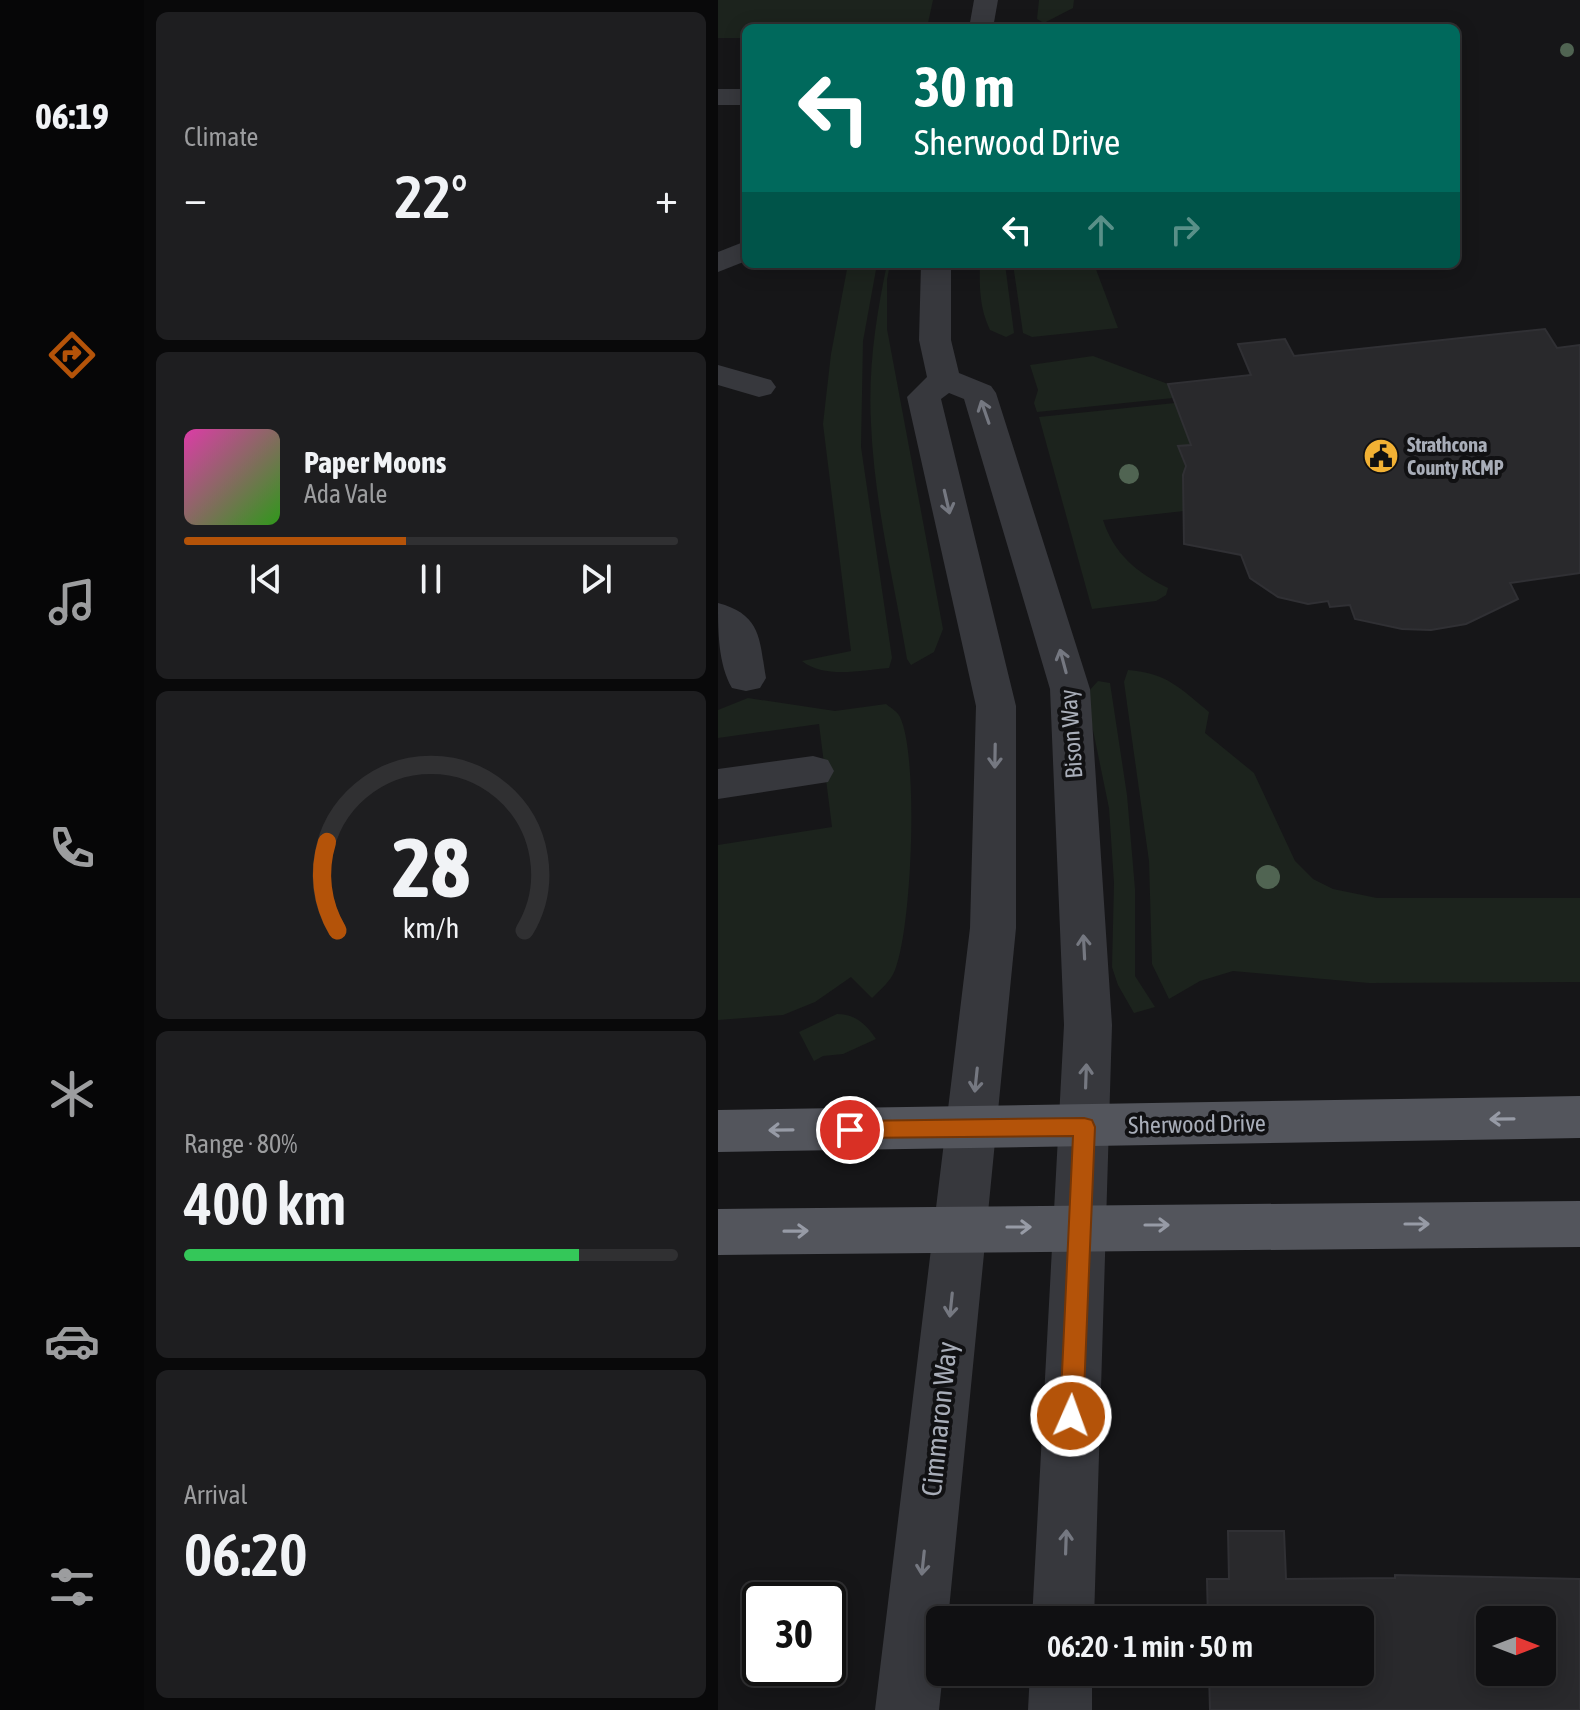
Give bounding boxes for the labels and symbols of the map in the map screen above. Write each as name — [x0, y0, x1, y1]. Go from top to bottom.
one-way arrow — [977, 400, 992, 425]
place label: Strathcona County RCMP — [1407, 433, 1504, 479]
public building icon: Strathcona County RCMP — [1362, 437, 1400, 475]
one-way arrow — [940, 489, 955, 515]
one-way arrow — [1054, 648, 1069, 674]
street label: Bison Way — [1054, 688, 1088, 779]
one-way arrow — [988, 742, 1003, 769]
one-way arrow — [1076, 934, 1091, 961]
one-way arrow — [1079, 1063, 1094, 1090]
one-way arrow — [969, 1066, 984, 1093]
pin — [816, 1096, 884, 1164]
street label: Sherwood Drive — [1128, 1109, 1266, 1139]
one-way arrow — [1489, 1111, 1516, 1127]
one-way arrow — [768, 1122, 795, 1138]
one-way arrow — [1403, 1216, 1430, 1232]
one-way arrow — [1143, 1218, 1170, 1233]
one-way arrow — [1005, 1219, 1032, 1235]
one-way arrow — [782, 1223, 809, 1238]
one-way arrow — [943, 1291, 958, 1318]
street label: Cimmaron Way — [915, 1340, 963, 1498]
position arrow — [1029, 1374, 1113, 1458]
one-way arrow — [1059, 1529, 1074, 1556]
one-way arrow — [915, 1549, 930, 1576]
speed limit sign: 30 — [742, 1582, 846, 1686]
north arrow — [1476, 1606, 1556, 1686]

